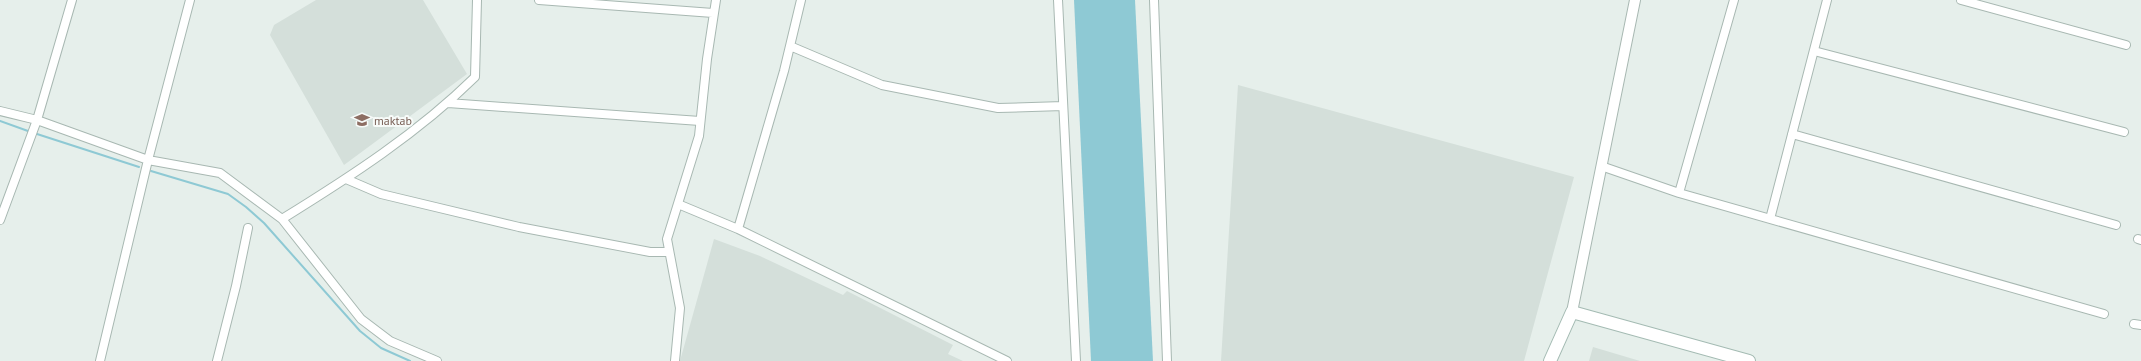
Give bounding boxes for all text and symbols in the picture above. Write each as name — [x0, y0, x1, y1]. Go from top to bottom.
school or university icon: maktab — [353, 111, 371, 129]
place label: maktab — [374, 113, 412, 128]

